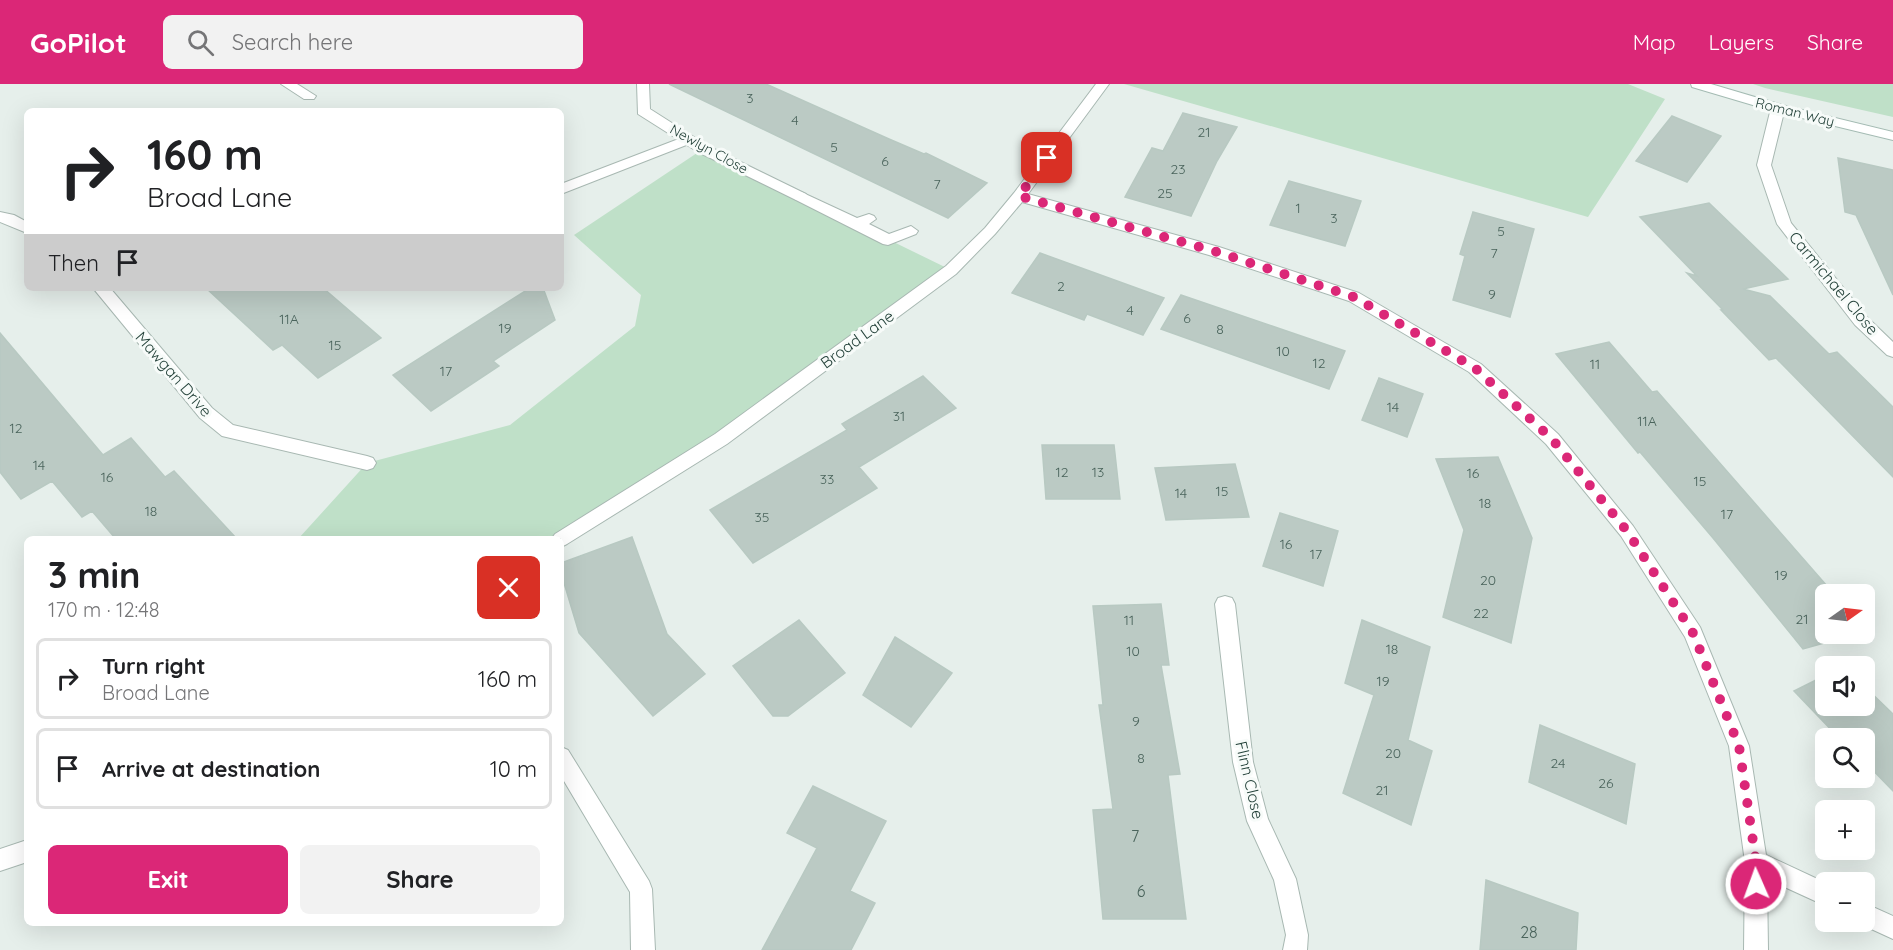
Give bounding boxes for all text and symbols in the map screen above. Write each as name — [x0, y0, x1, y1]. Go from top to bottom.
search box — [163, 15, 583, 69]
text: GoPilot — [30, 25, 127, 60]
icon: search — [184, 26, 217, 59]
text: Search here — [232, 28, 353, 56]
text: Map — [1633, 29, 1676, 55]
text: Layers — [1709, 29, 1774, 55]
text: Share — [1807, 29, 1863, 55]
house number: 3 — [746, 89, 754, 107]
street label: Roman Way — [1754, 93, 1836, 131]
house number: 4 — [791, 111, 799, 129]
street label: Newlyn Close — [667, 120, 751, 178]
house number: 21 — [1198, 123, 1210, 141]
text: 160 m — [147, 128, 263, 181]
icon: right — [48, 132, 126, 210]
pin — [1021, 132, 1072, 183]
house number: 5 — [830, 138, 838, 156]
icon: arrive — [1030, 141, 1063, 174]
house number: 6 — [881, 152, 889, 170]
house number: 23 — [1170, 160, 1186, 178]
house number: 7 — [933, 175, 941, 193]
text: Broad Lane — [147, 180, 292, 214]
house number: 25 — [1157, 184, 1173, 202]
house number: 1 — [1295, 199, 1301, 217]
house number: 3 — [1330, 209, 1338, 227]
house number: 5 — [1497, 222, 1505, 240]
street label: Carmichael Close — [1785, 227, 1883, 339]
house number: 7 — [1490, 244, 1498, 262]
icon: arrive — [111, 246, 144, 279]
text: Then — [48, 249, 99, 277]
house number: 2 — [1057, 277, 1065, 295]
house number: 9 — [1488, 285, 1496, 303]
house number: 4 — [1126, 301, 1134, 319]
street label: Broad Lane — [816, 306, 898, 372]
house number: 6 — [1183, 309, 1191, 327]
house number: 11A — [279, 310, 299, 328]
house number: 19 — [499, 319, 512, 337]
house number: 8 — [1216, 320, 1224, 338]
street label: Mawgan Drive — [131, 327, 217, 421]
house number: 15 — [329, 336, 341, 354]
house number: 10 — [1276, 342, 1290, 360]
house number: 12 — [1313, 354, 1326, 372]
house number: 11 — [1590, 355, 1600, 373]
house number: 17 — [440, 362, 452, 380]
house number: 14 — [1387, 398, 1399, 416]
house number: 31 — [893, 407, 905, 425]
house number: 11A — [1637, 412, 1657, 430]
house number: 12 — [10, 419, 23, 437]
house number: 14 — [33, 456, 45, 474]
house number: 12 — [1056, 463, 1069, 481]
house number: 13 — [1092, 463, 1104, 481]
house number: 16 — [1467, 464, 1480, 482]
house number: 16 — [101, 468, 114, 486]
house number: 33 — [820, 470, 834, 488]
house number: 15 — [1694, 472, 1706, 490]
house number: 15 — [1216, 482, 1228, 500]
house number: 14 — [1175, 484, 1187, 502]
house number: 18 — [1479, 494, 1491, 512]
house number: 18 — [145, 502, 157, 520]
house number: 17 — [1721, 505, 1733, 523]
house number: 35 — [755, 508, 769, 526]
house number: 16 — [1280, 535, 1293, 553]
house number: 17 — [1310, 545, 1322, 563]
text: 3 min — [48, 552, 141, 597]
button: close — [477, 556, 540, 619]
house number: 19 — [1775, 566, 1788, 584]
house number: 20 — [1480, 571, 1496, 589]
north arrow — [1815, 584, 1875, 644]
map controls — [1815, 584, 1875, 932]
text: 170 m · 12:48 — [48, 597, 160, 622]
house number: 22 — [1473, 604, 1489, 622]
house number: 21 — [1796, 610, 1808, 628]
house number: 11 — [1124, 611, 1134, 629]
house number: 18 — [1386, 640, 1398, 658]
house number: 10 — [1126, 642, 1140, 660]
text: Turn right — [102, 652, 206, 680]
button: sound — [1815, 656, 1875, 716]
icon: right — [51, 662, 84, 695]
text: 160 m — [478, 665, 537, 693]
house number: 19 — [1377, 672, 1390, 690]
text: Broad Lane — [102, 680, 210, 705]
house number: 9 — [1132, 712, 1140, 730]
button: search — [1815, 728, 1875, 788]
street label: Flinn Close — [1231, 739, 1269, 821]
house number: 20 — [1385, 744, 1401, 762]
house number: 8 — [1137, 749, 1145, 767]
icon: arrive — [51, 752, 84, 785]
house number: 24 — [1551, 754, 1565, 772]
text: Arrive at destination — [102, 755, 320, 783]
text: 10 m — [490, 755, 537, 783]
house number: 26 — [1598, 774, 1614, 792]
house number: 21 — [1376, 781, 1388, 799]
button: + — [1815, 800, 1875, 860]
house number: 7 — [1131, 826, 1139, 846]
button: Exit — [48, 845, 288, 914]
button: Share — [300, 845, 540, 914]
position arrow — [1724, 852, 1788, 916]
button: − — [1815, 872, 1875, 932]
house number: 6 — [1137, 881, 1146, 901]
house number: 28 — [1520, 922, 1538, 942]

